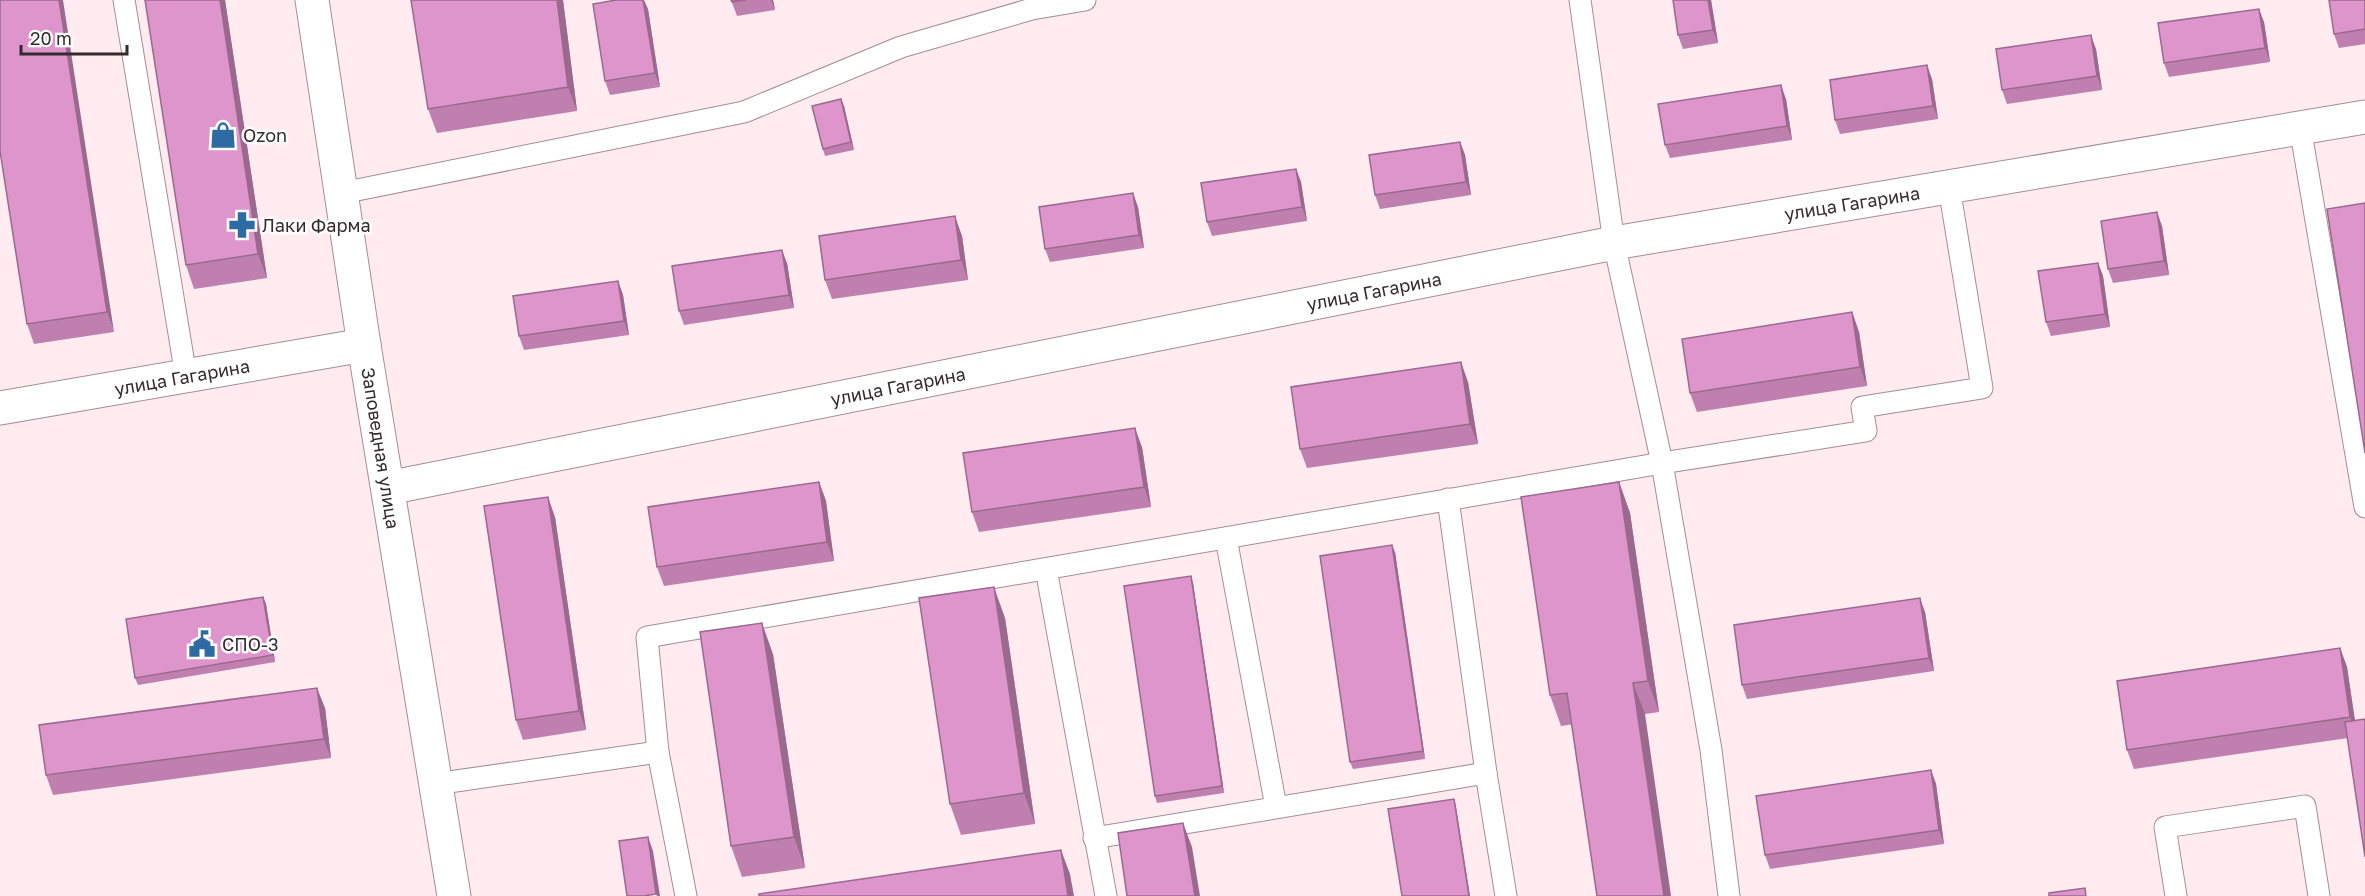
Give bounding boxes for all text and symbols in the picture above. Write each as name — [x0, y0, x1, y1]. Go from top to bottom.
scale bar — [21, 18, 128, 56]
text: 20 m — [30, 27, 72, 49]
shop icon: Ozon — [208, 120, 238, 150]
place label: Ozon — [243, 124, 287, 146]
street label: улица Гагарина — [1783, 181, 1921, 225]
pharmacy icon: Лаки Фарма — [227, 210, 257, 240]
place label: Лаки Фарма — [262, 214, 371, 236]
street label: улица Гагарина — [1305, 267, 1443, 315]
street label: улица Гагарина — [113, 354, 251, 400]
street label: улица Гагарина — [829, 362, 967, 410]
street label: Заповедная улица — [357, 366, 405, 530]
public building icon: СПО-3 — [187, 629, 217, 659]
place label: СПО-3 — [222, 633, 278, 655]

